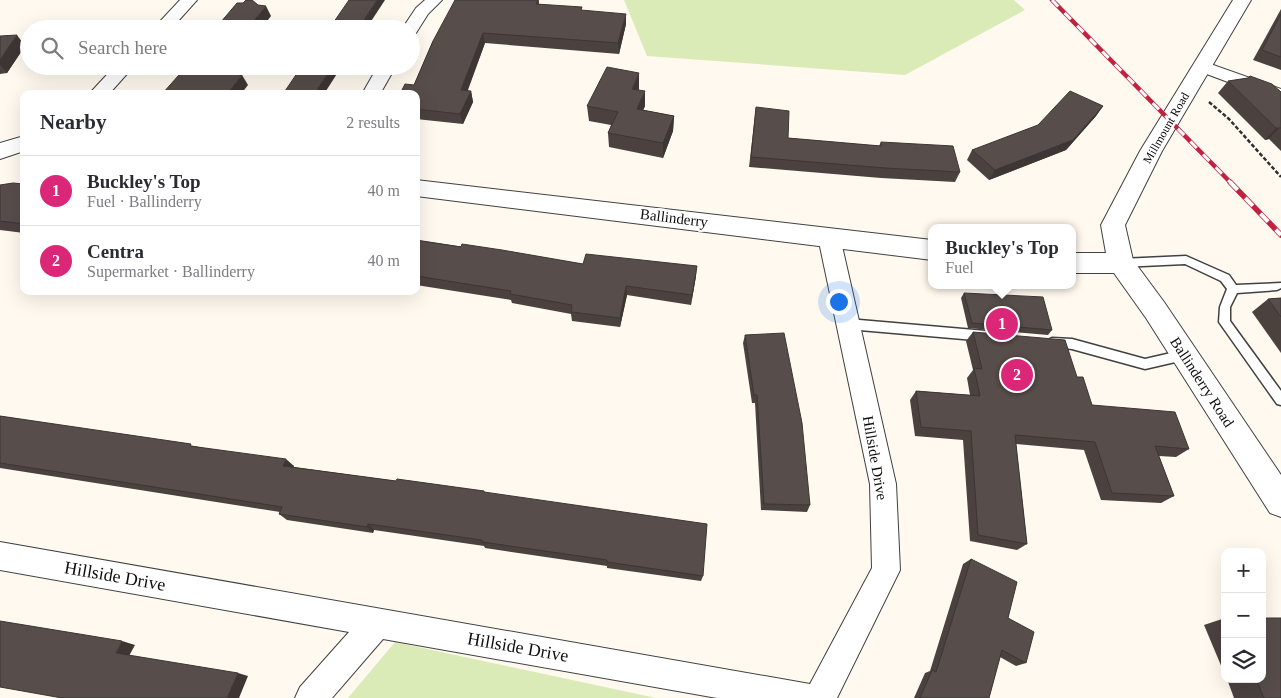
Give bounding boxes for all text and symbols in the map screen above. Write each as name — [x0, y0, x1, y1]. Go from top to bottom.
search box — [20, 20, 420, 75]
icon: search — [38, 34, 66, 62]
text: Search here — [78, 37, 167, 58]
street label: Millmount Road — [1140, 90, 1192, 166]
text: Nearby — [40, 110, 107, 134]
text: 2 results — [346, 114, 400, 131]
text: Buckley's Top — [87, 171, 201, 192]
text: 1 — [52, 182, 60, 199]
text: 40 m — [368, 182, 400, 199]
text: Fuel · Ballinderry — [87, 193, 202, 210]
street label: Ballinderry — [639, 206, 709, 230]
popup — [928, 224, 1076, 289]
text: Buckley's Top — [945, 237, 1059, 258]
text: Centra — [87, 241, 144, 262]
text: 2 — [52, 252, 60, 269]
text: 40 m — [368, 252, 400, 269]
text: Fuel — [945, 259, 974, 276]
text: Supermarket · Ballinderry — [87, 263, 255, 280]
your location — [826, 289, 852, 315]
pin: 1 — [986, 305, 1018, 343]
street label: Ballinderry Road — [1167, 334, 1237, 430]
pin: 2 — [1001, 356, 1033, 394]
street label: Hillside Drive — [860, 415, 890, 502]
map controls — [1221, 548, 1266, 683]
button: + — [1221, 548, 1266, 593]
street label: Hillside Drive — [63, 557, 167, 595]
button: − — [1221, 593, 1266, 638]
street label: Hillside Drive — [466, 628, 570, 666]
button: layers — [1221, 638, 1266, 683]

